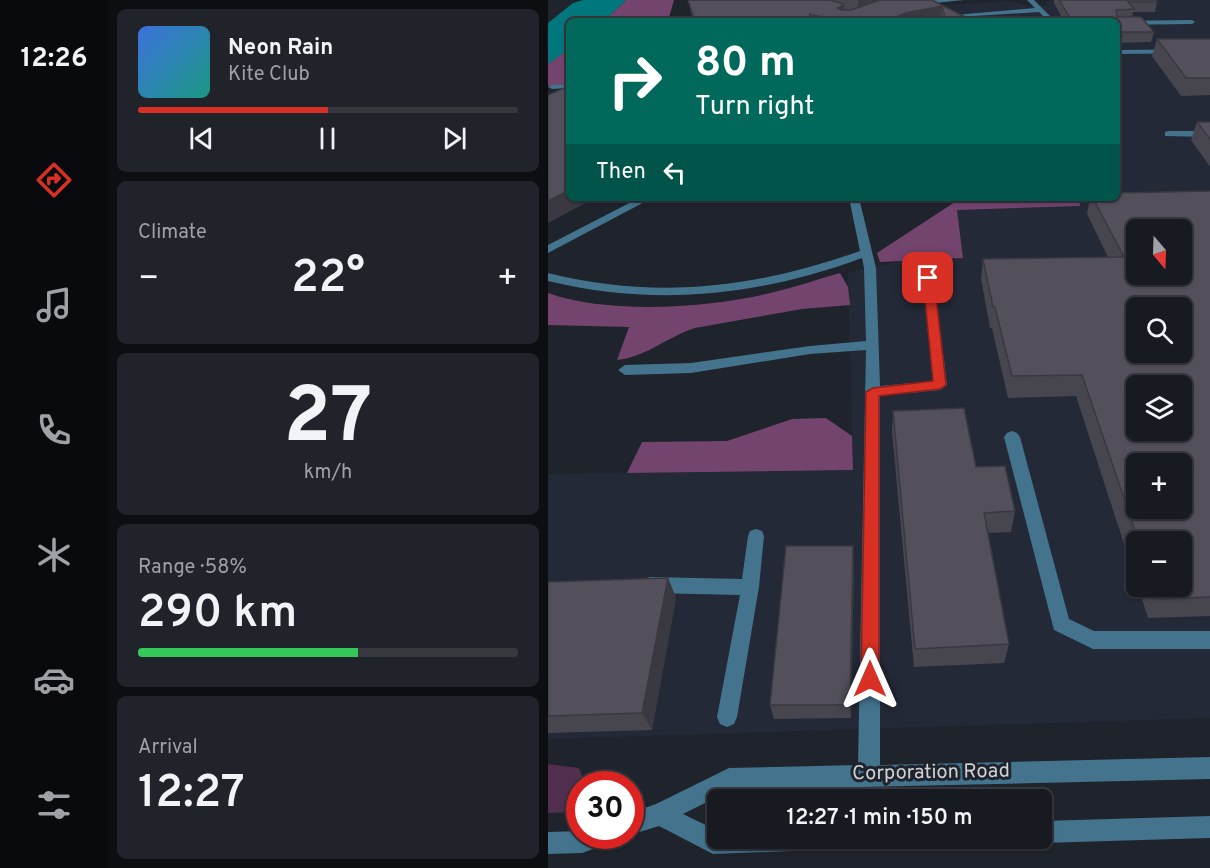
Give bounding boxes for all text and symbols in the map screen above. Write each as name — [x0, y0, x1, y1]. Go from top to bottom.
text: Neon Rain — [228, 35, 333, 62]
text: 80 m — [695, 38, 796, 91]
text: 12:26 — [21, 42, 87, 76]
icon: right — [596, 42, 674, 120]
text: Kite Club — [228, 62, 310, 88]
text: Turn right — [695, 90, 814, 124]
icon: previous — [185, 122, 218, 155]
icon: pause — [311, 122, 344, 155]
icon: next — [438, 122, 471, 155]
icon: left — [658, 156, 691, 189]
icon: directions — [33, 159, 75, 201]
text: Then — [596, 159, 646, 186]
north arrow — [1126, 219, 1192, 285]
map controls — [1126, 219, 1192, 597]
text: Climate — [138, 220, 207, 246]
text: 22° — [291, 251, 365, 308]
pin — [902, 252, 953, 303]
text: − — [138, 259, 159, 301]
text: + — [497, 259, 518, 301]
icon: arrive — [911, 261, 944, 294]
icon: music — [33, 284, 75, 326]
button: search — [1126, 297, 1192, 363]
text: 27 — [284, 371, 372, 470]
button: layers — [1126, 375, 1192, 441]
icon: phone — [33, 409, 75, 451]
button: + — [1126, 453, 1192, 519]
text: km/h — [304, 460, 352, 486]
button: − — [1126, 531, 1192, 597]
icon: climate — [33, 534, 75, 576]
text: Range · 58% — [138, 555, 247, 581]
text: 290 km — [138, 586, 297, 643]
position arrow — [838, 647, 902, 711]
icon: car — [33, 659, 75, 701]
text: Arrival — [138, 735, 198, 761]
street label: Corporation Road — [852, 759, 1010, 787]
text: 12:27 — [138, 766, 245, 823]
speed limit sign: 30 — [566, 771, 644, 849]
icon: filters — [33, 784, 75, 826]
text: 12:27 · 1 min · 150 m — [786, 805, 973, 832]

